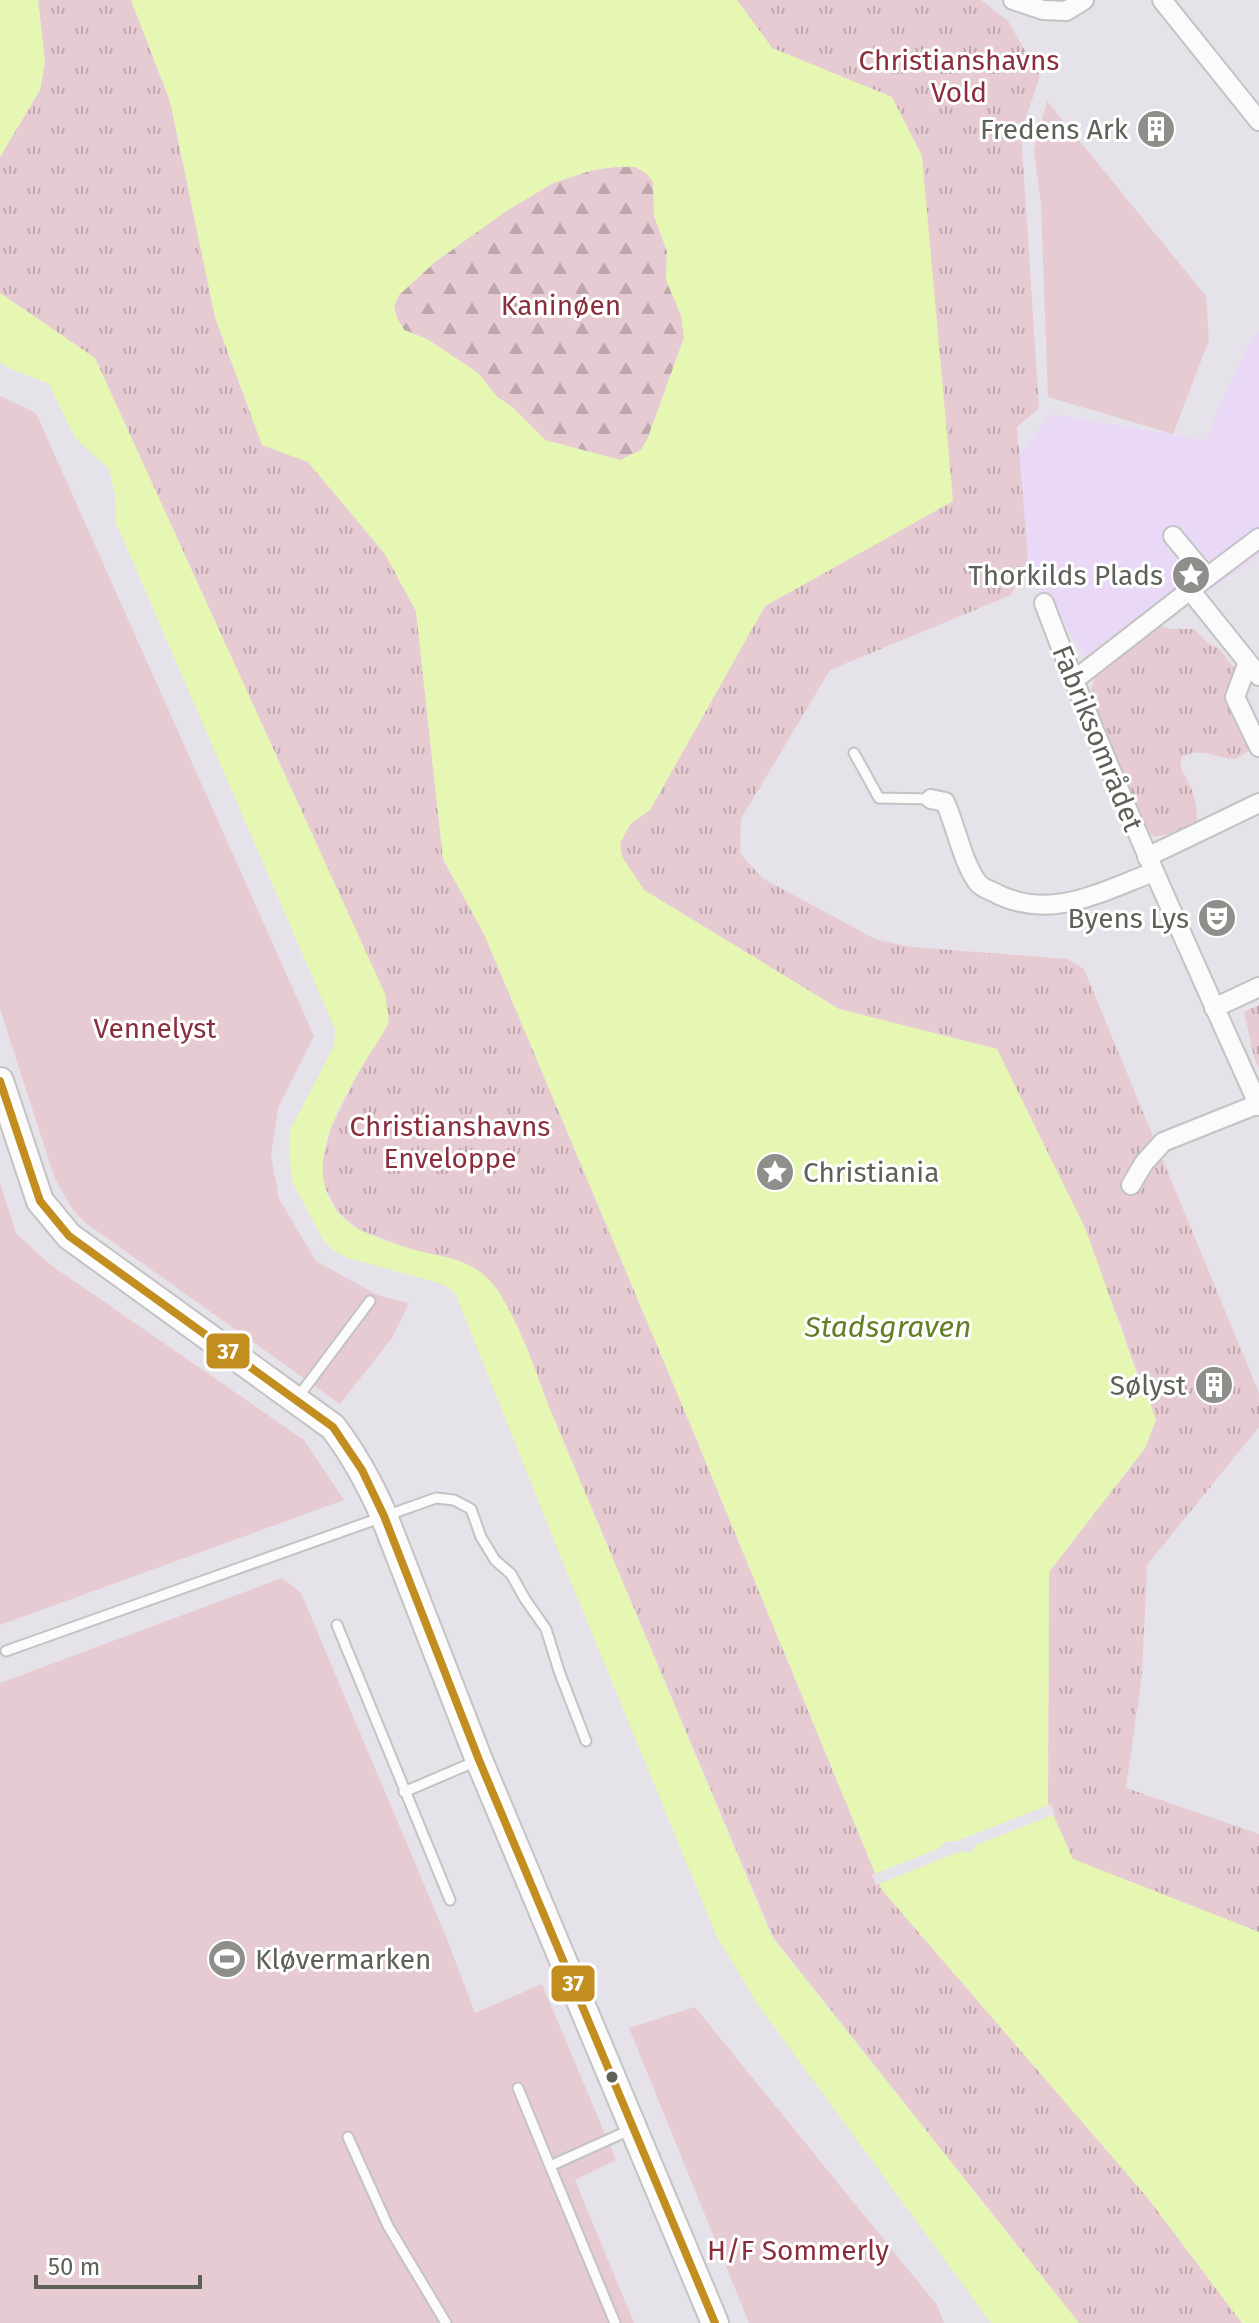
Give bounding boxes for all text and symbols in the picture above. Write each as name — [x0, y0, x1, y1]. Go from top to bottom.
park label: Christianshavns Vold — [859, 44, 1059, 109]
building icon: Fredens Ark — [1135, 108, 1177, 150]
place label: Fredens Ark — [980, 113, 1129, 146]
park label: Kaninøen — [501, 289, 621, 322]
place icon: Thorkilds Plads — [1170, 554, 1212, 596]
place label: Thorkilds Plads — [968, 559, 1163, 592]
street label: Fabriksområdet — [1045, 640, 1150, 837]
theatre icon: Byens Lys — [1196, 897, 1238, 939]
place label: Byens Lys — [1067, 902, 1189, 935]
park label: Vennelyst — [94, 1012, 217, 1045]
park label: Christianshavns Enveloppe — [350, 1110, 550, 1175]
place icon: Christiania — [754, 1151, 796, 1193]
place label: Christiania — [803, 1156, 939, 1189]
water label: Stadsgraven — [804, 1309, 971, 1345]
line badge: 37 — [205, 1332, 251, 1370]
text: 37 — [216, 1338, 239, 1365]
building icon: Sølyst — [1193, 1364, 1235, 1406]
place label: Sølyst — [1110, 1369, 1187, 1402]
sports icon: Kløvermarken — [206, 1938, 248, 1980]
place label: Kløvermarken — [255, 1943, 431, 1976]
line badge: 37 — [550, 1964, 596, 2003]
text: 37 — [561, 1970, 584, 1997]
unlabelled marker — [604, 2069, 620, 2085]
park label: H/F Sommerly — [707, 2234, 889, 2267]
scale bar — [36, 2239, 200, 2289]
text: 50 m — [48, 2253, 100, 2281]

